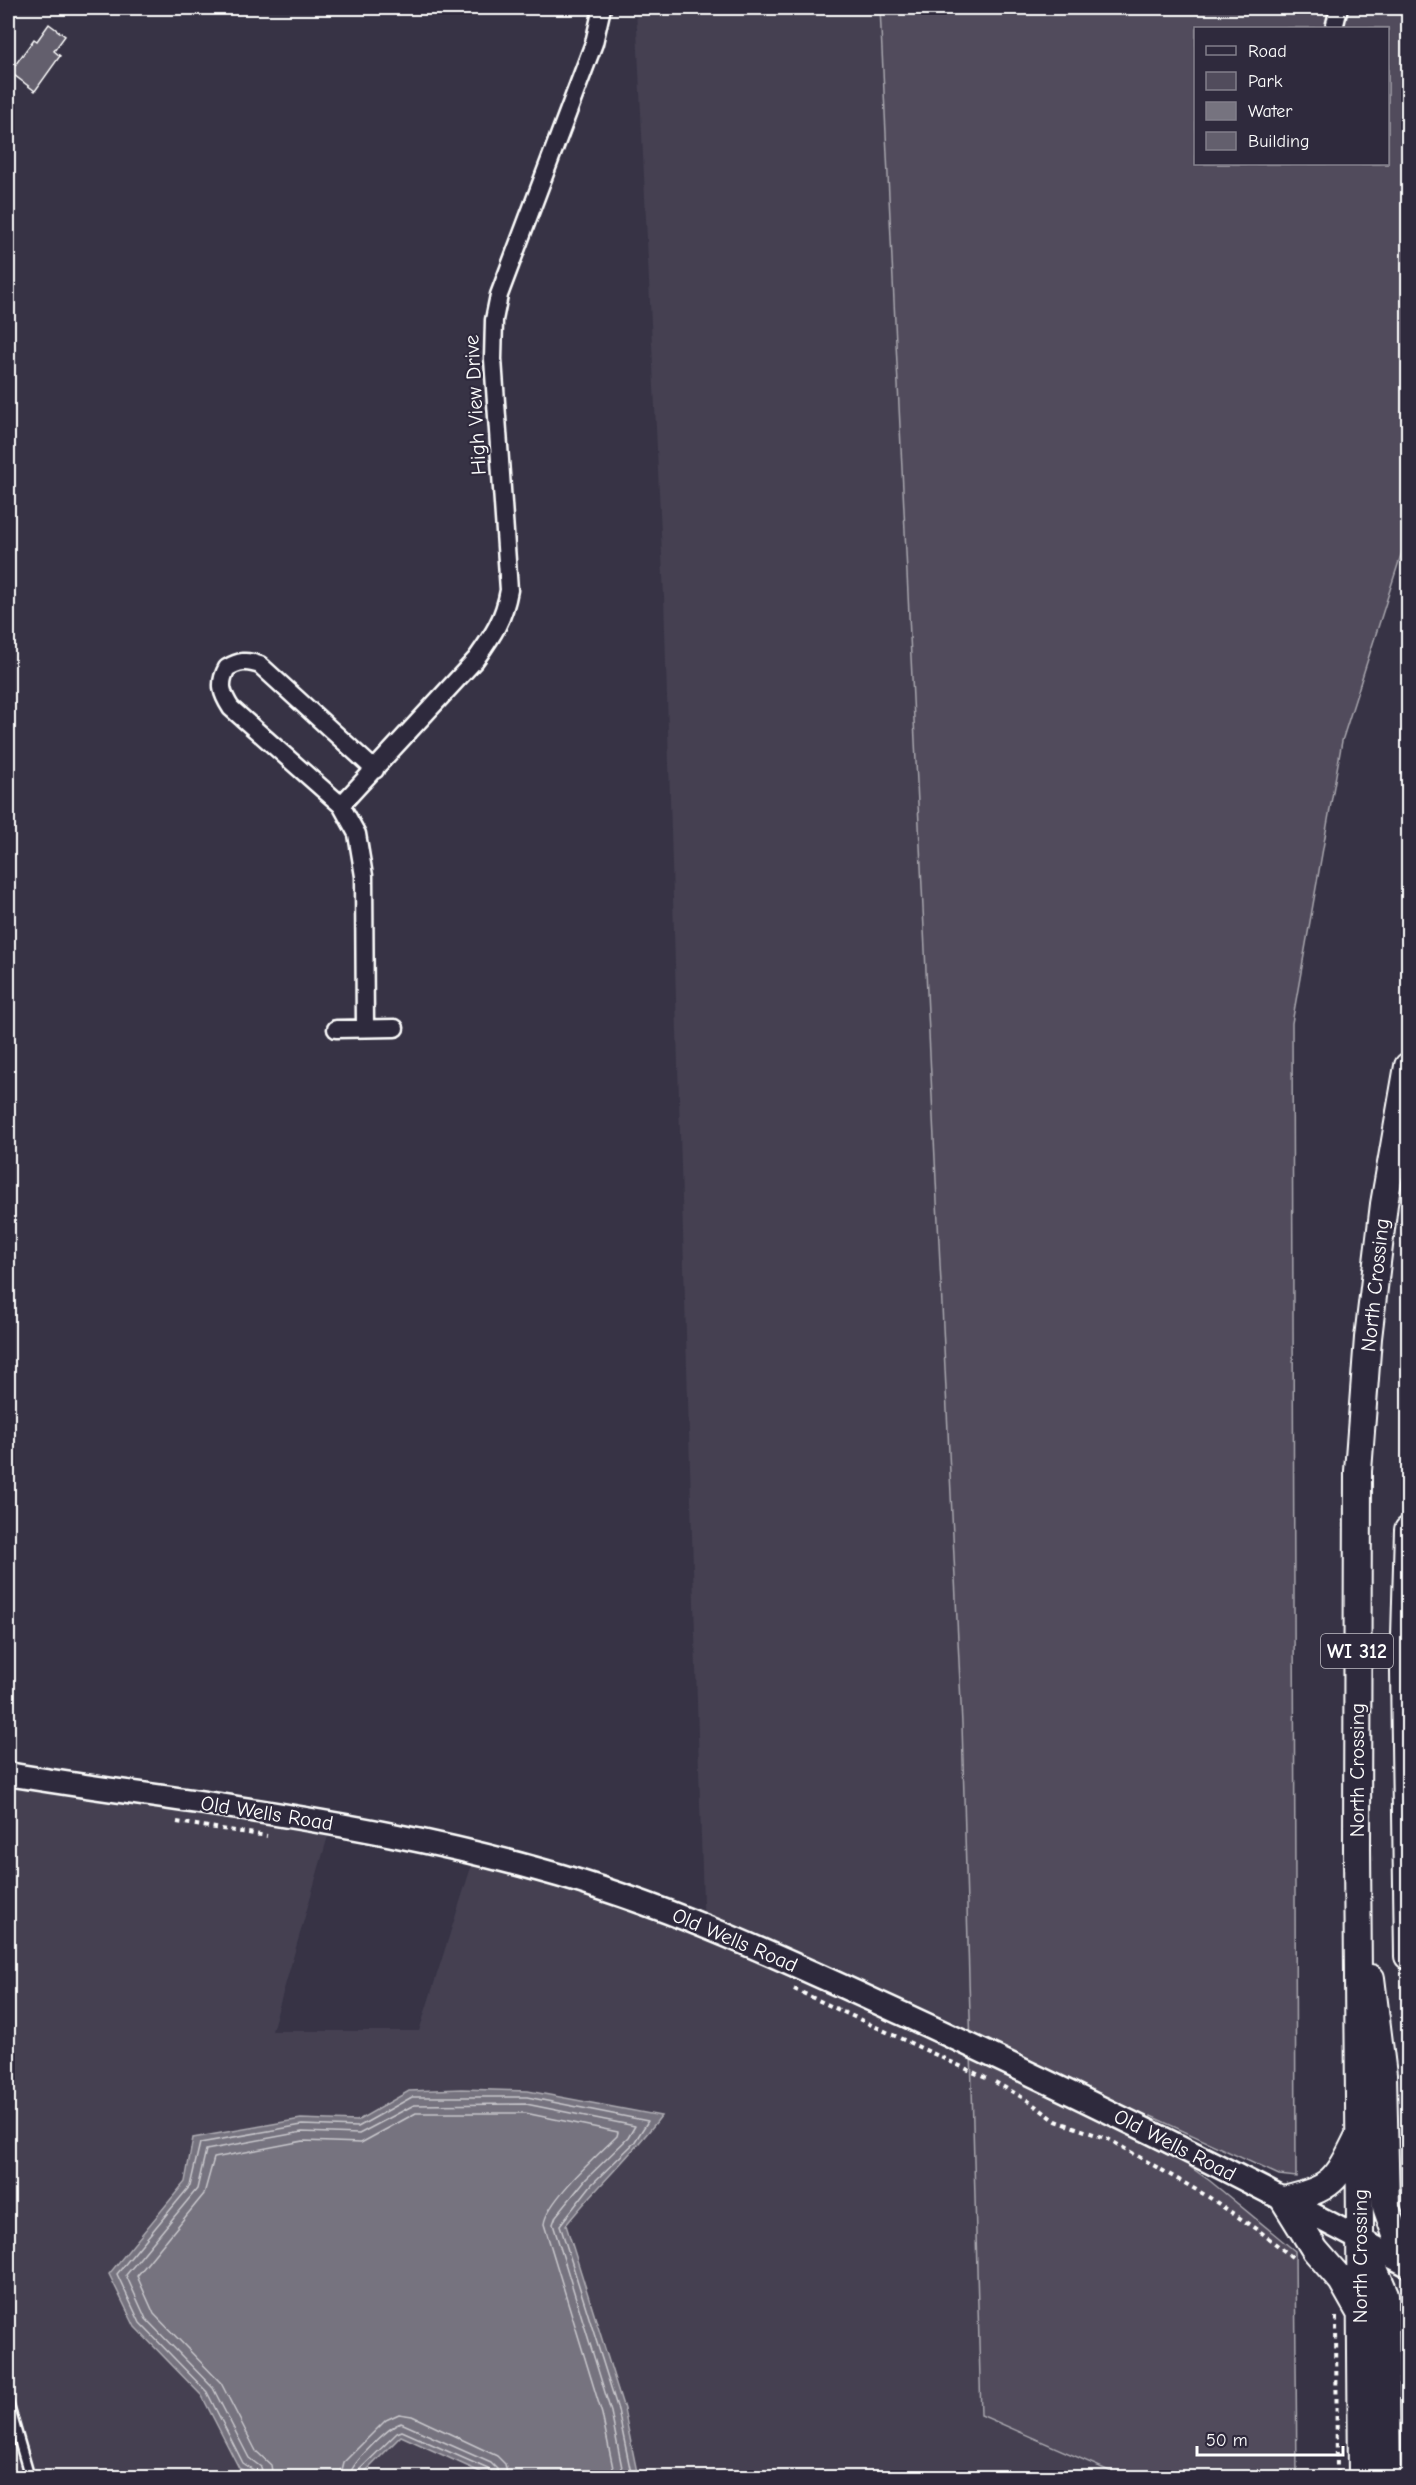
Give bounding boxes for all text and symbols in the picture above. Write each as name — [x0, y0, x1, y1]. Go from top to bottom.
legend — [1194, 27, 1389, 165]
text: Road — [1248, 41, 1287, 62]
text: Park — [1248, 71, 1283, 92]
text: Water — [1248, 101, 1293, 122]
text: Building — [1248, 131, 1310, 152]
street label: High View Drive — [459, 334, 491, 476]
street label: North Crossing — [1356, 1217, 1394, 1353]
road number: WI 312 — [1321, 1634, 1393, 1668]
street label: North Crossing — [1345, 1703, 1369, 1837]
street label: Old Wells Road — [199, 1791, 335, 1835]
street label: Old Wells Road — [669, 1903, 801, 1977]
street label: Old Wells Road — [1110, 2104, 1240, 2186]
street label: North Crossing — [1348, 2189, 1372, 2323]
scale bar — [1197, 2419, 1342, 2457]
text: 50 m — [1206, 2430, 1248, 2451]

